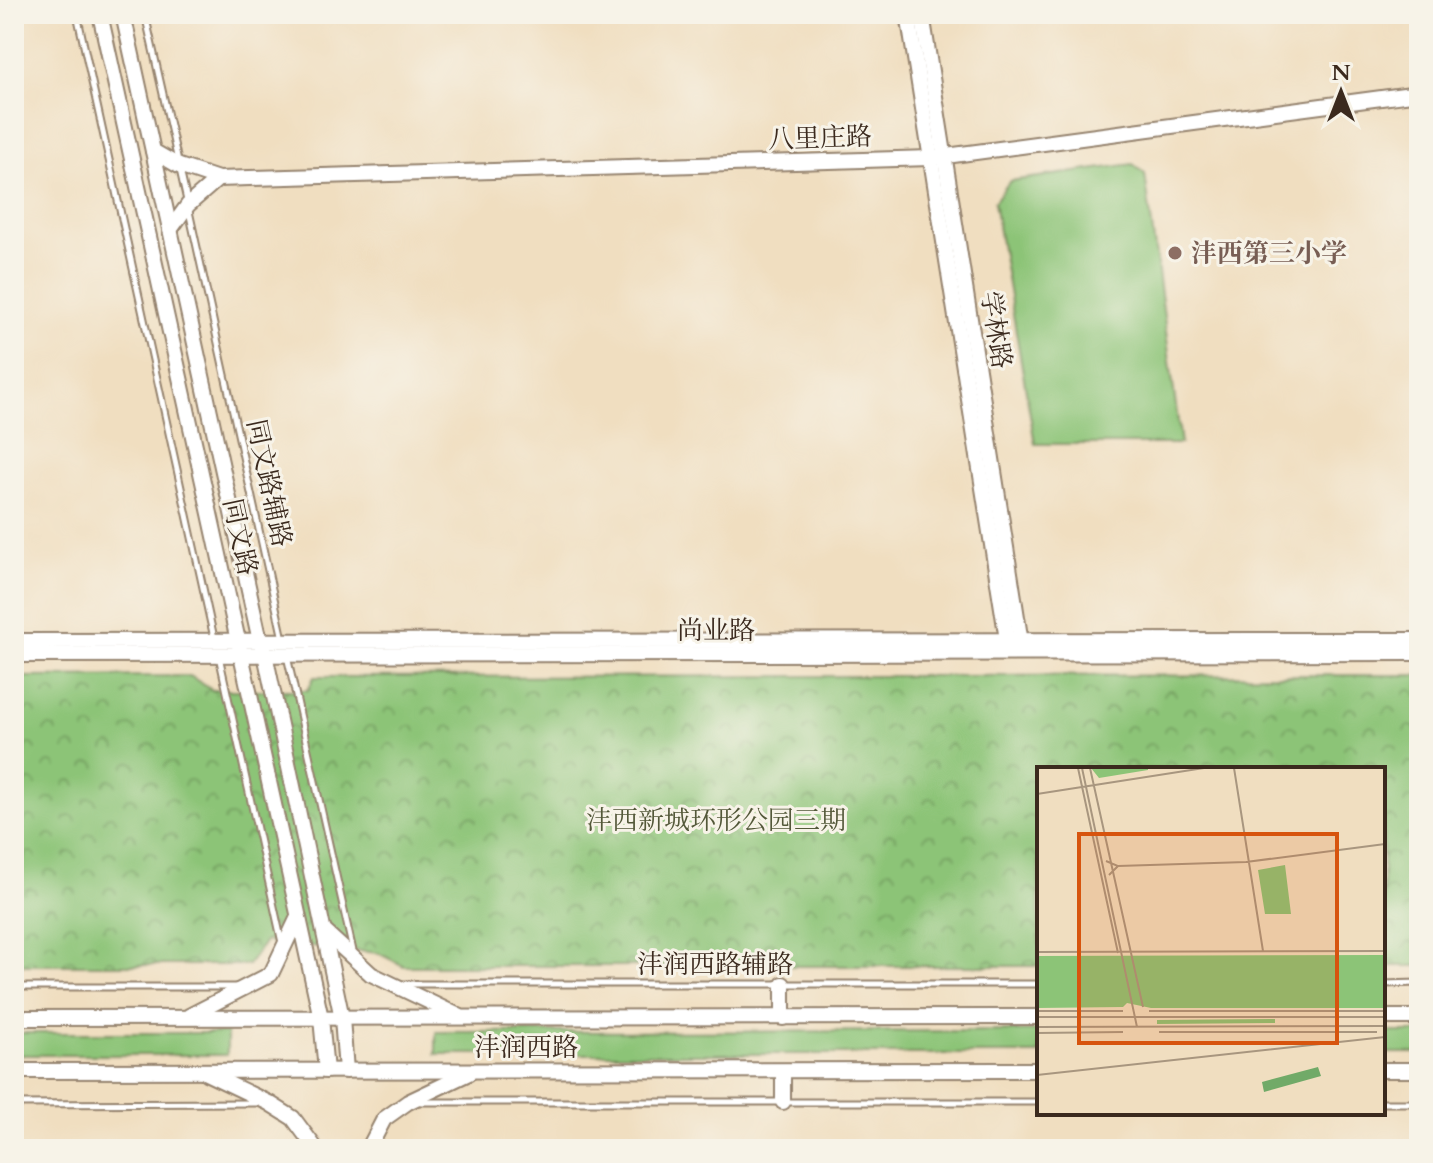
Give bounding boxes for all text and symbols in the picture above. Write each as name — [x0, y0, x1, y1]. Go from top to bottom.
north arrow — [1301, 52, 1381, 132]
text: N — [1331, 58, 1351, 88]
street label: 八里庄路 — [767, 119, 873, 157]
place label: 沣西第三小学 — [1191, 236, 1347, 271]
marker: 沣西第三小学 — [1166, 244, 1184, 262]
street label: 学林路 — [973, 289, 1019, 371]
street label: 同文路辅路 — [240, 416, 298, 550]
street label: 同文路 — [217, 496, 263, 578]
street label: 尚业路 — [677, 613, 755, 648]
inset map — [1037, 767, 1385, 1115]
park label: 沣西新城环形公园三期 — [586, 803, 846, 838]
street label: 沣润西路辅路 — [637, 947, 793, 982]
street label: 沣润西路 — [474, 1030, 578, 1065]

